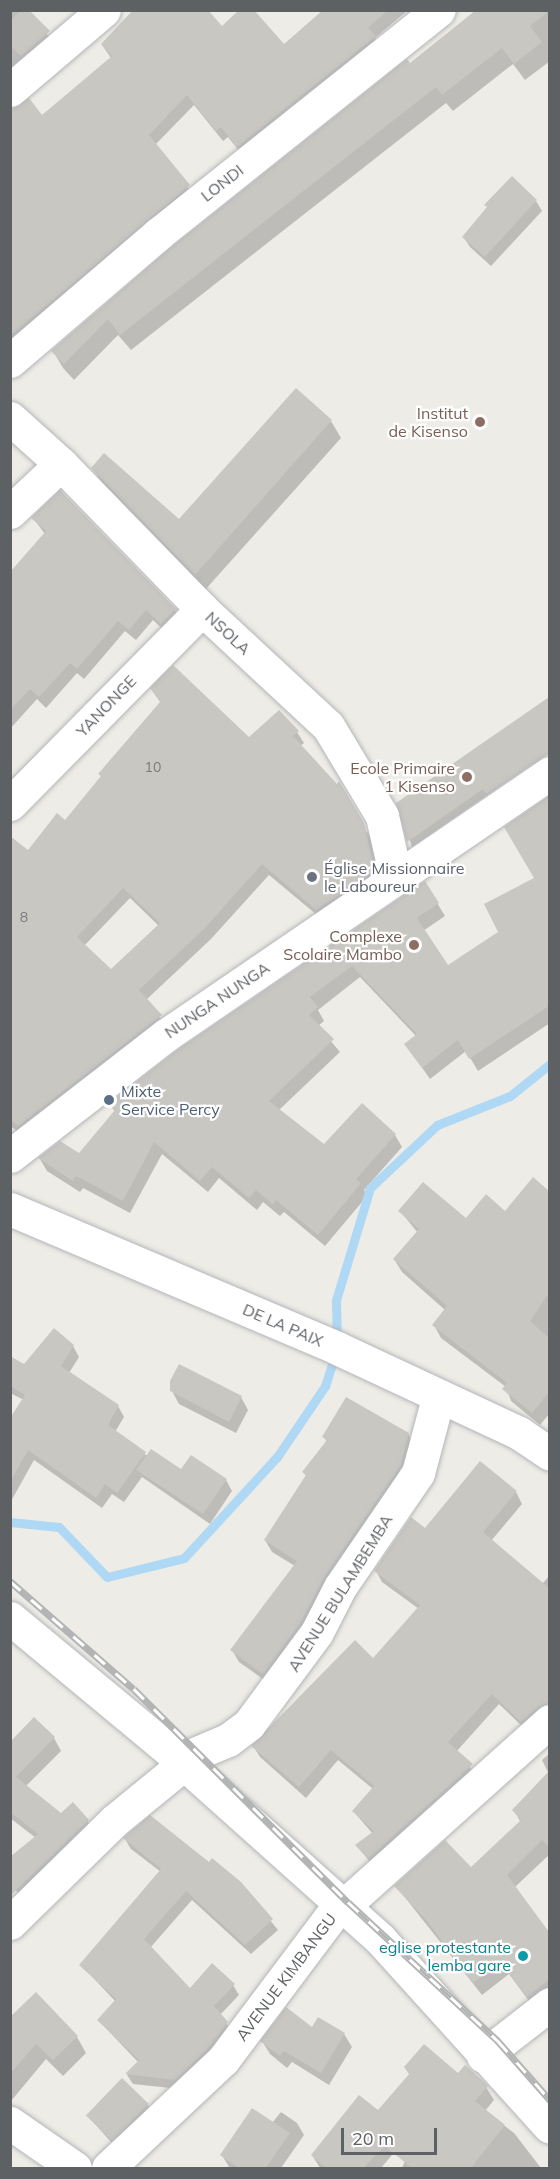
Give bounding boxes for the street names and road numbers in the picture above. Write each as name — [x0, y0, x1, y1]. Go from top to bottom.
street label: LONDI — [197, 160, 247, 206]
street label: NSOLA — [202, 607, 254, 659]
street label: YANONGE — [72, 671, 140, 741]
street label: NUNGA NUNGA — [161, 958, 273, 1042]
street label: DE LA PAIX — [240, 1299, 326, 1351]
street label: AVENUE BULAMBEMBA — [284, 1511, 396, 1675]
street label: AVENUE KIMBANGU — [232, 1910, 340, 2044]

